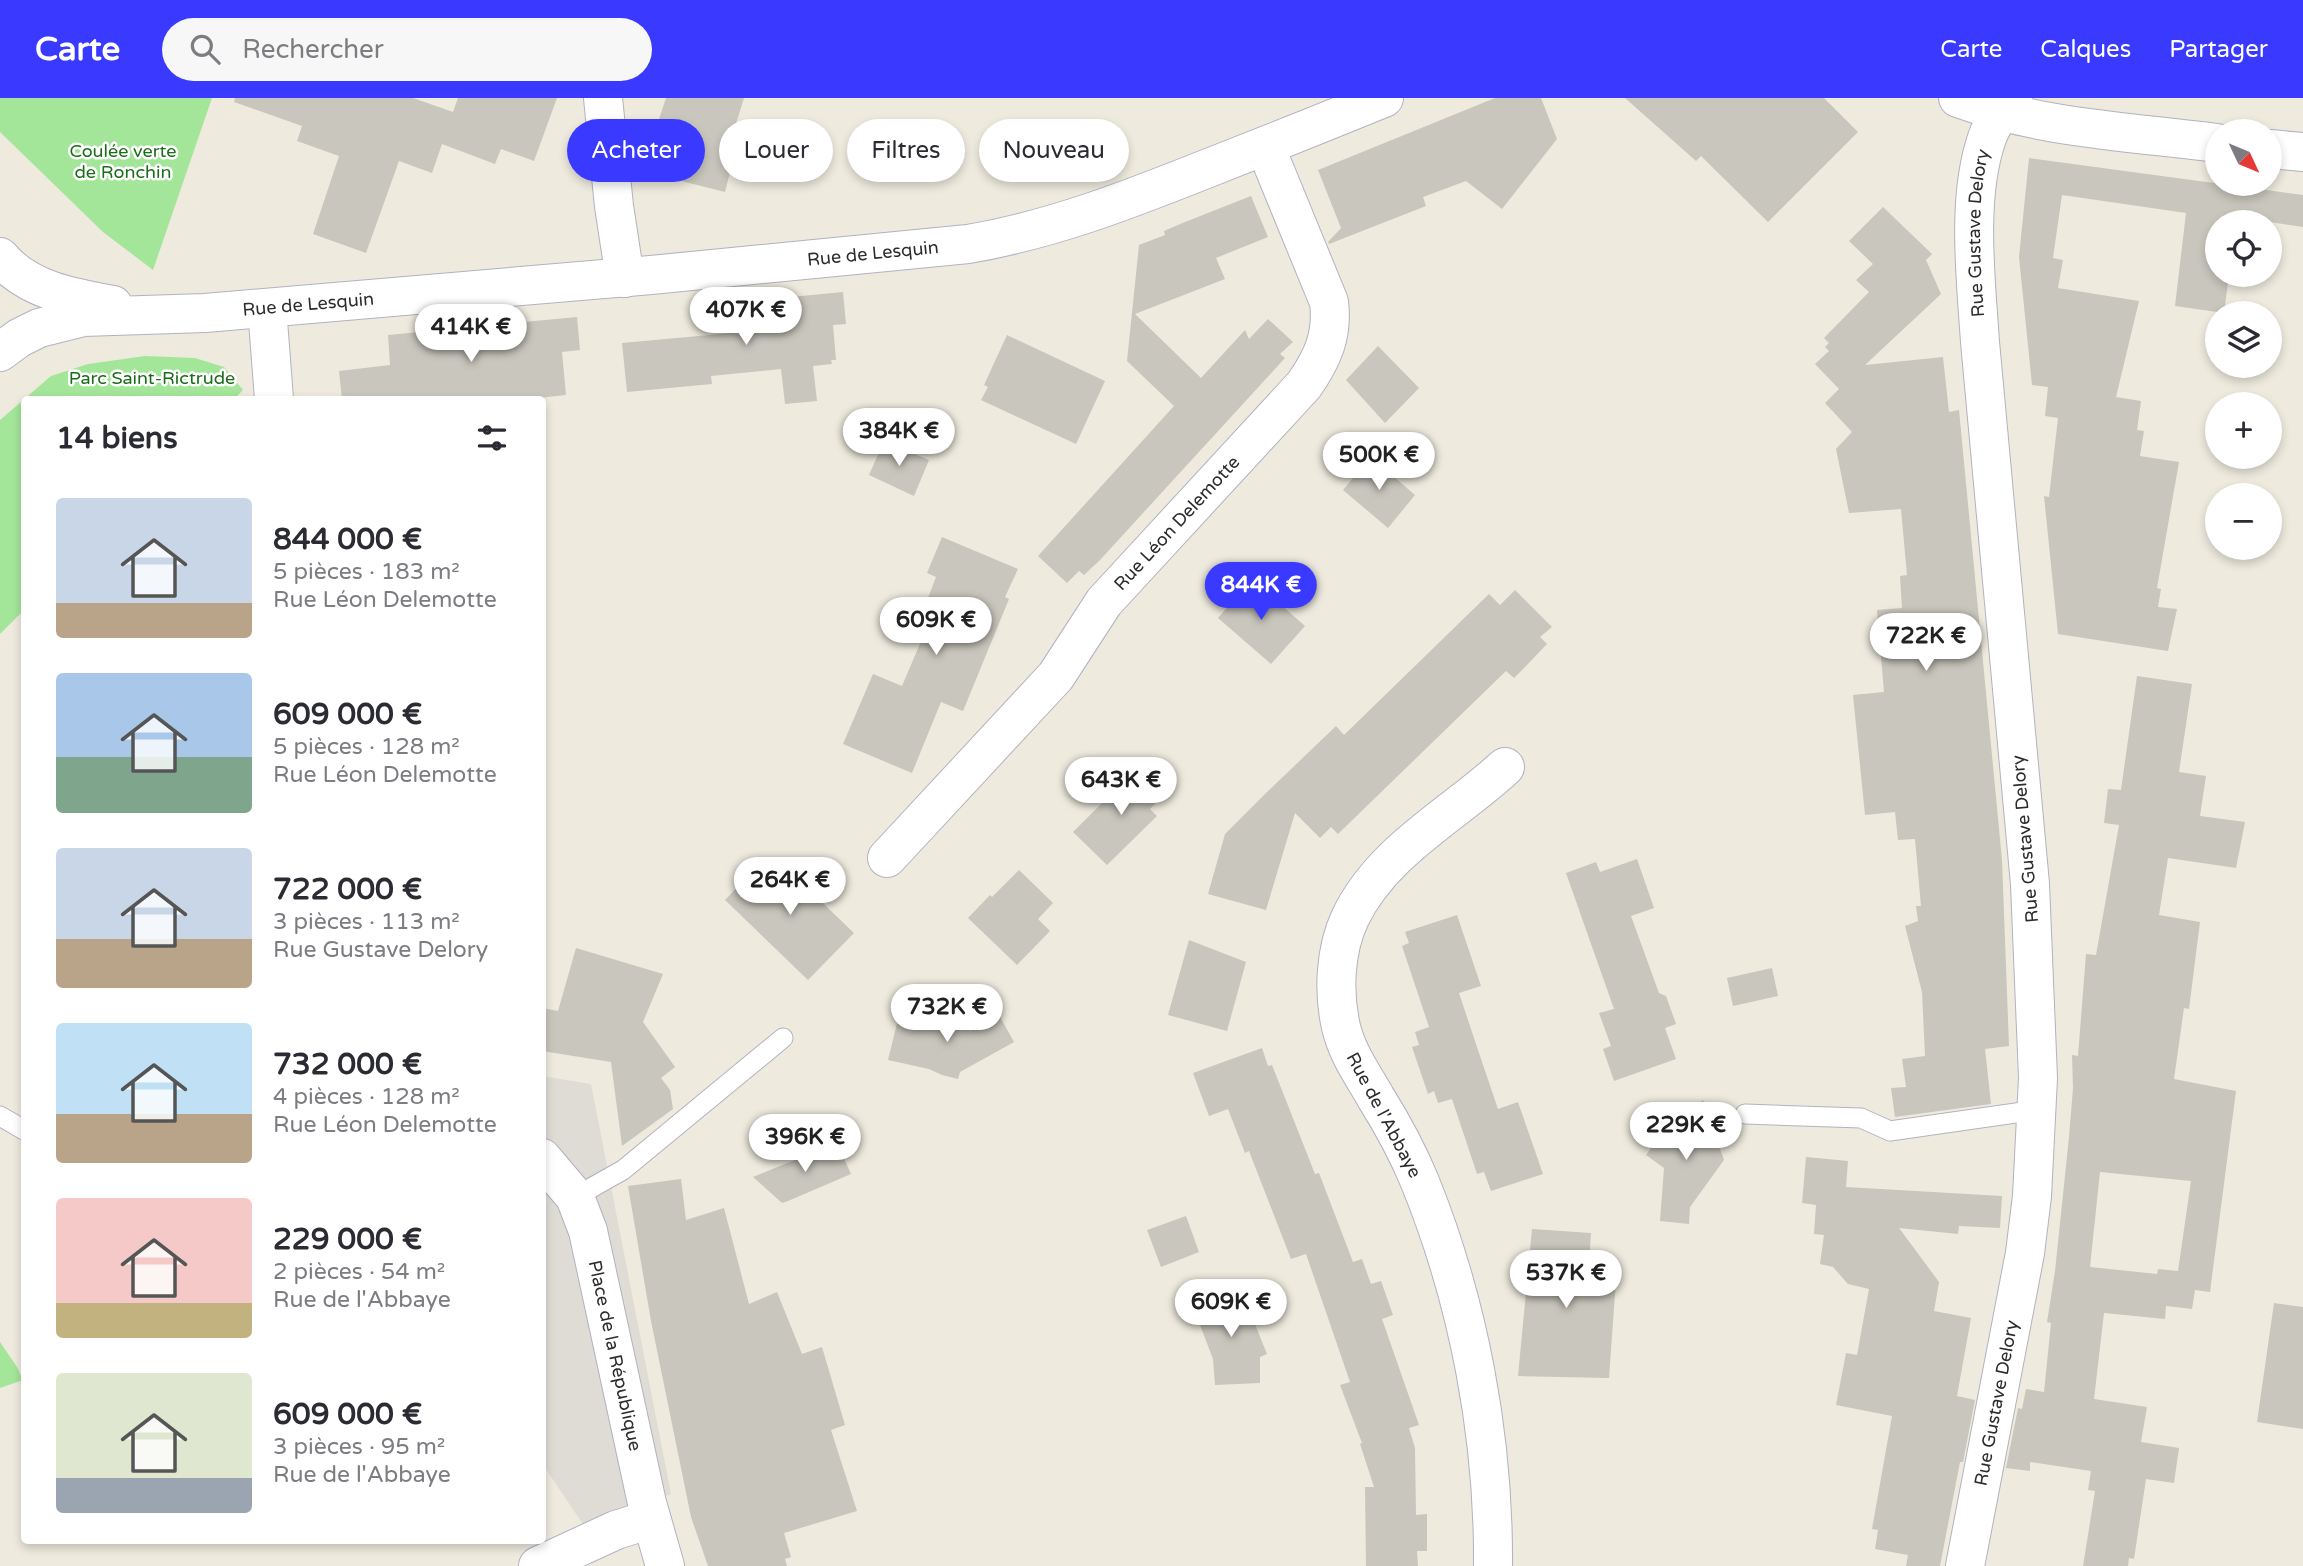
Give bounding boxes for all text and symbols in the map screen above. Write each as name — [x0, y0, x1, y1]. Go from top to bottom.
search box — [162, 18, 652, 81]
text: Carte — [35, 30, 120, 69]
icon: search — [186, 30, 224, 68]
text: Rechercher — [242, 34, 384, 65]
text: Carte — [1940, 35, 2002, 64]
text: Calques — [2040, 35, 2131, 64]
text: Partager — [2169, 35, 2268, 64]
chip: Acheter — [567, 119, 705, 182]
chip: Louer — [719, 119, 833, 182]
chip: Filtres — [847, 119, 965, 182]
chip: Nouveau — [979, 119, 1129, 182]
north arrow — [2205, 119, 2282, 196]
map controls — [2205, 119, 2282, 560]
park label: Coulée verte de Ronchin — [69, 140, 177, 183]
street label: Rue Gustave Delory — [1963, 146, 1994, 318]
button: locate — [2205, 210, 2282, 287]
street label: Rue de Lesquin — [806, 236, 940, 271]
street label: Rue de Lesquin — [242, 288, 375, 321]
pin: 407K € — [689, 288, 803, 347]
text: 407K € — [706, 296, 786, 324]
button: layers — [2205, 301, 2282, 378]
pin: 414K € — [414, 304, 528, 364]
text: 414K € — [431, 313, 511, 341]
park label: Parc Saint-Rictrude — [69, 367, 235, 389]
button: + — [2205, 392, 2282, 469]
pin: 384K € — [842, 408, 956, 468]
text: 384K € — [859, 417, 939, 445]
icon: filters — [473, 419, 511, 457]
text: 14 biens — [56, 420, 178, 457]
pin: 500K € — [1322, 432, 1436, 492]
text: 500K € — [1339, 441, 1419, 469]
street label: Rue Léon Delemotte — [1109, 451, 1244, 595]
button: − — [2205, 483, 2282, 560]
text: 844 000 € — [273, 521, 422, 558]
icon: home — [112, 526, 196, 610]
text: 5 pièces · 183 m² — [273, 558, 460, 586]
pin: 844K € — [1204, 562, 1318, 622]
text: 844K € — [1221, 571, 1301, 599]
text: Rue Léon Delemotte — [273, 586, 497, 614]
pin: 609K € — [879, 598, 993, 657]
text: 609K € — [896, 606, 976, 634]
pin: 722K € — [1869, 614, 1983, 673]
text: 722K € — [1886, 622, 1966, 650]
text: 609 000 € — [273, 696, 422, 733]
icon: home — [112, 701, 196, 785]
text: 5 pièces · 128 m² — [273, 733, 460, 761]
street label: Rue Gustave Delory — [2007, 754, 2043, 924]
pin: 643K € — [1064, 758, 1178, 817]
text: Rue Léon Delemotte — [273, 761, 497, 789]
text: 643K € — [1081, 766, 1161, 794]
pin: 264K € — [733, 858, 847, 917]
text: 264K € — [750, 866, 830, 894]
text: 722 000 € — [273, 871, 422, 908]
icon: home — [112, 876, 196, 960]
text: 3 pièces · 113 m² — [273, 908, 460, 936]
text: Rue Gustave Delory — [273, 936, 488, 964]
pin: 732K € — [890, 984, 1004, 1044]
text: 732K € — [907, 993, 987, 1021]
text: 732 000 € — [273, 1046, 422, 1083]
street label: Rue de l'Abbaye — [1342, 1048, 1426, 1182]
icon: home — [112, 1051, 196, 1135]
text: 4 pièces · 128 m² — [273, 1083, 460, 1111]
pin: 229K € — [1629, 1102, 1743, 1162]
text: Rue Léon Delemotte — [273, 1111, 497, 1139]
text: 229K € — [1646, 1111, 1726, 1139]
pin: 396K € — [748, 1114, 862, 1174]
text: 396K € — [765, 1123, 845, 1151]
text: 229 000 € — [273, 1221, 422, 1258]
icon: home — [112, 1226, 196, 1310]
pin: 537K € — [1509, 1250, 1623, 1310]
text: 2 pièces · 54 m² — [273, 1258, 445, 1286]
street label: Place de la République — [584, 1258, 646, 1453]
text: 537K € — [1526, 1259, 1606, 1287]
pin: 609K € — [1174, 1280, 1288, 1339]
text: Rue de l'Abbaye — [273, 1286, 451, 1314]
text: 609K € — [1191, 1288, 1271, 1316]
street label: Rue Gustave Delory — [1970, 1318, 2023, 1488]
text: 609 000 € — [273, 1396, 422, 1433]
icon: home — [112, 1401, 196, 1485]
text: 3 pièces · 95 m² — [273, 1433, 445, 1461]
text: Rue de l'Abbaye — [273, 1461, 451, 1489]

